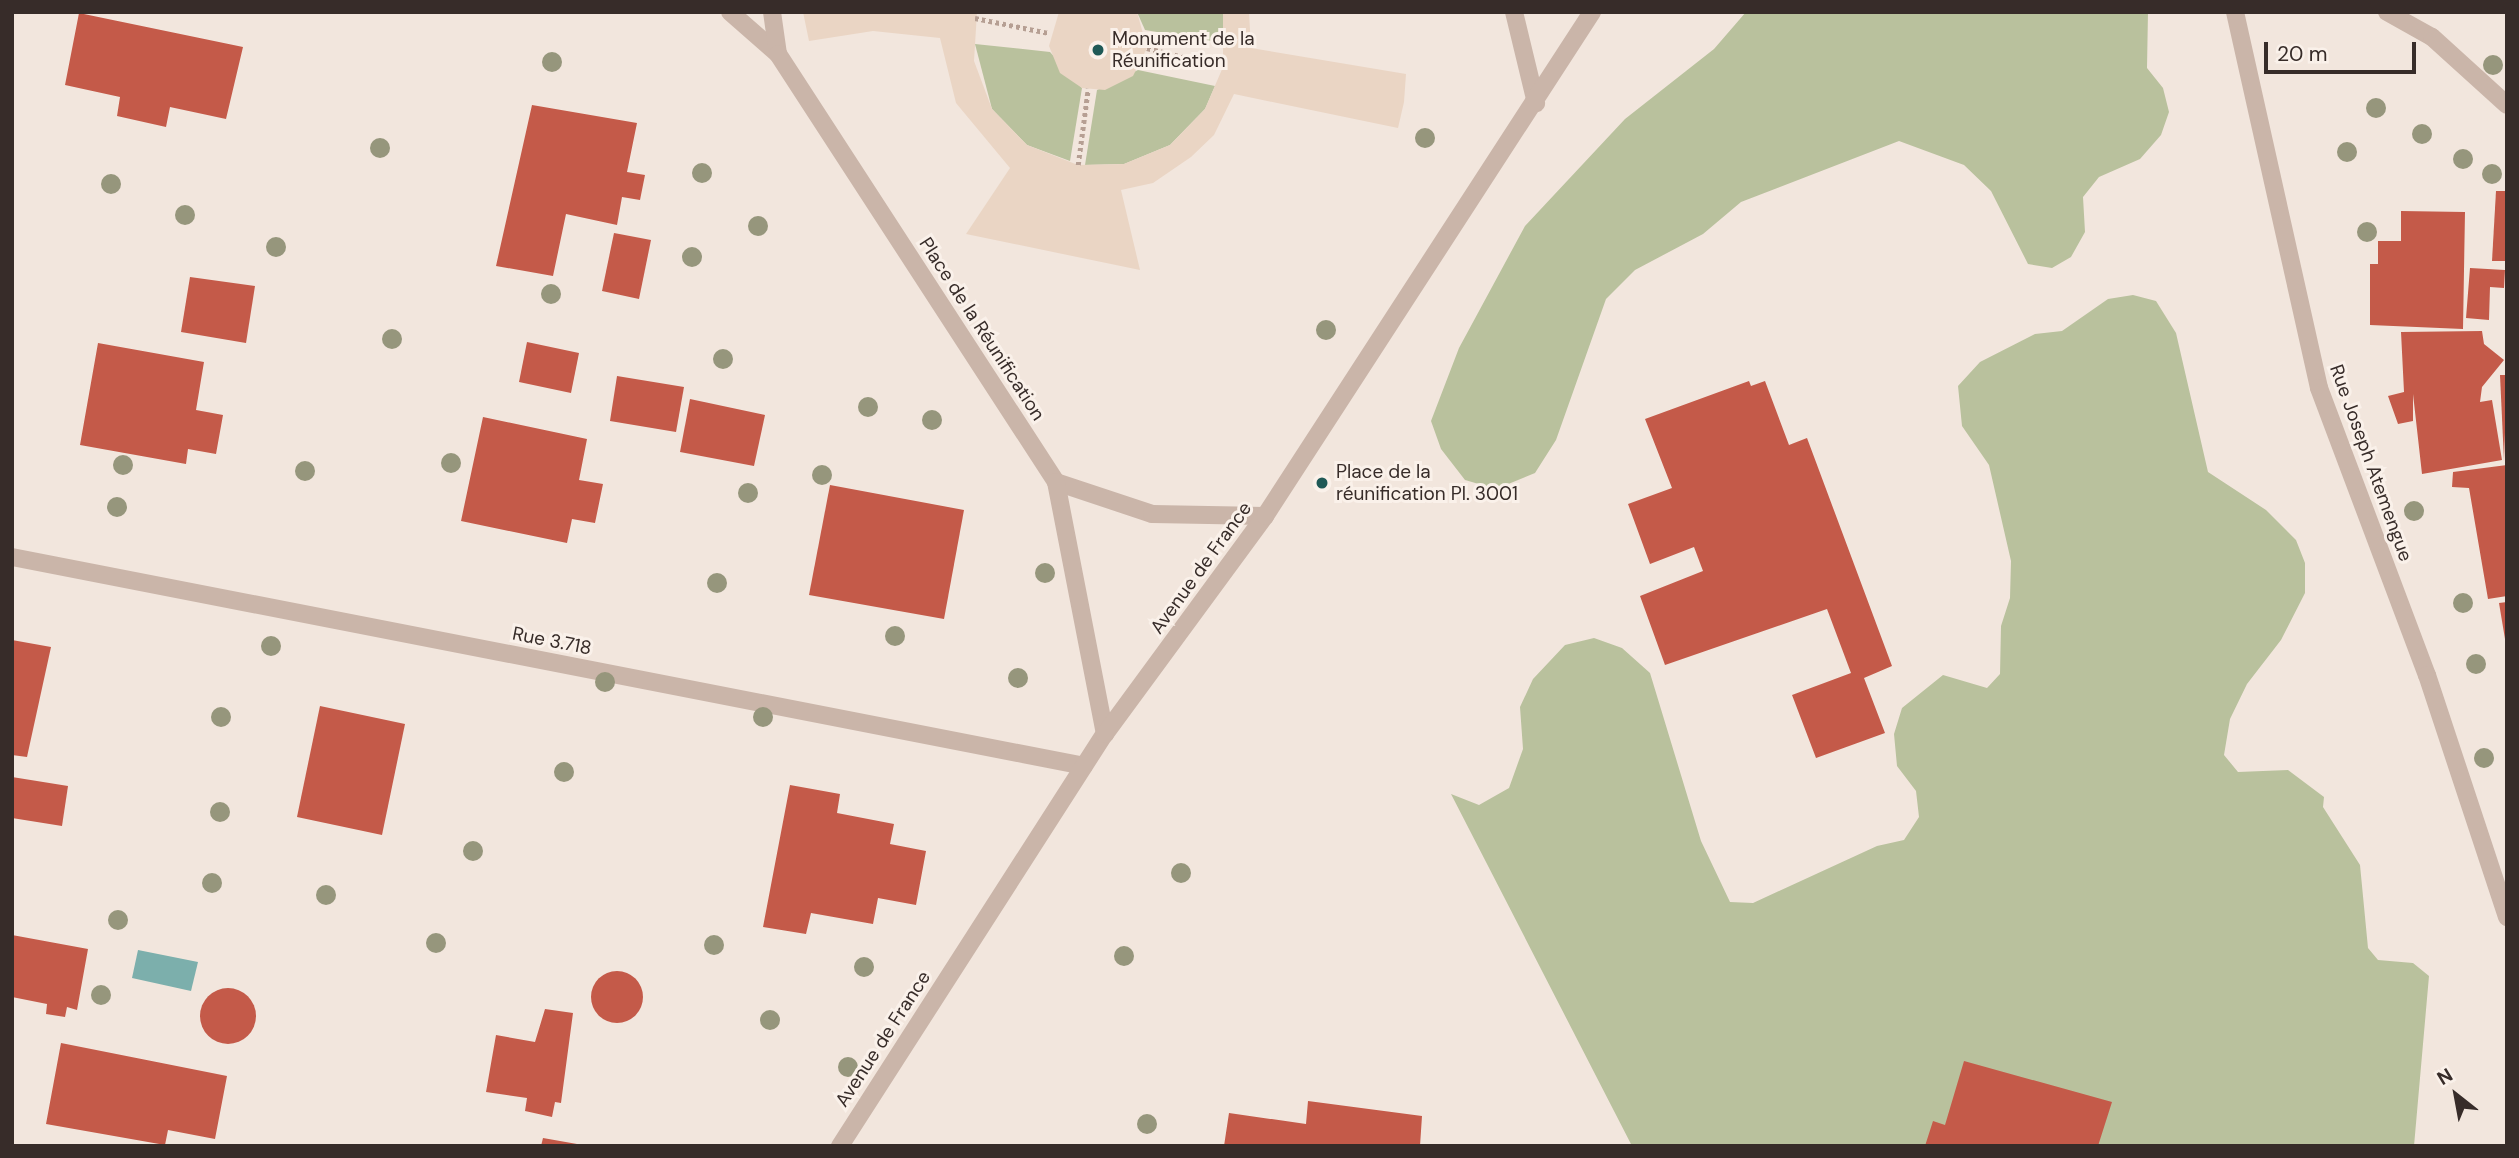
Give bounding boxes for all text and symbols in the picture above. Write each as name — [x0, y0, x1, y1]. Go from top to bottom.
place label: Monument de la Réunification — [1112, 28, 1254, 72]
scale bar — [2267, 28, 2419, 72]
text: 20 m — [2277, 40, 2328, 68]
marker: Monument de la Réunification — [1090, 42, 1106, 58]
street label: Place de la Réunification — [914, 233, 1050, 425]
street label: Rue Joseph Atemengue — [2325, 362, 2417, 564]
place label: Place de la réunification Pl. 3001 — [1336, 461, 1518, 505]
marker: Place de la réunification Pl. 3001 — [1314, 475, 1330, 491]
street label: Avenue de France — [1145, 498, 1257, 638]
street label: Rue 3.718 — [510, 622, 594, 660]
street label: Avenue de France — [831, 967, 935, 1111]
north arrow — [2421, 1060, 2491, 1130]
text: N — [2433, 1062, 2457, 1091]

